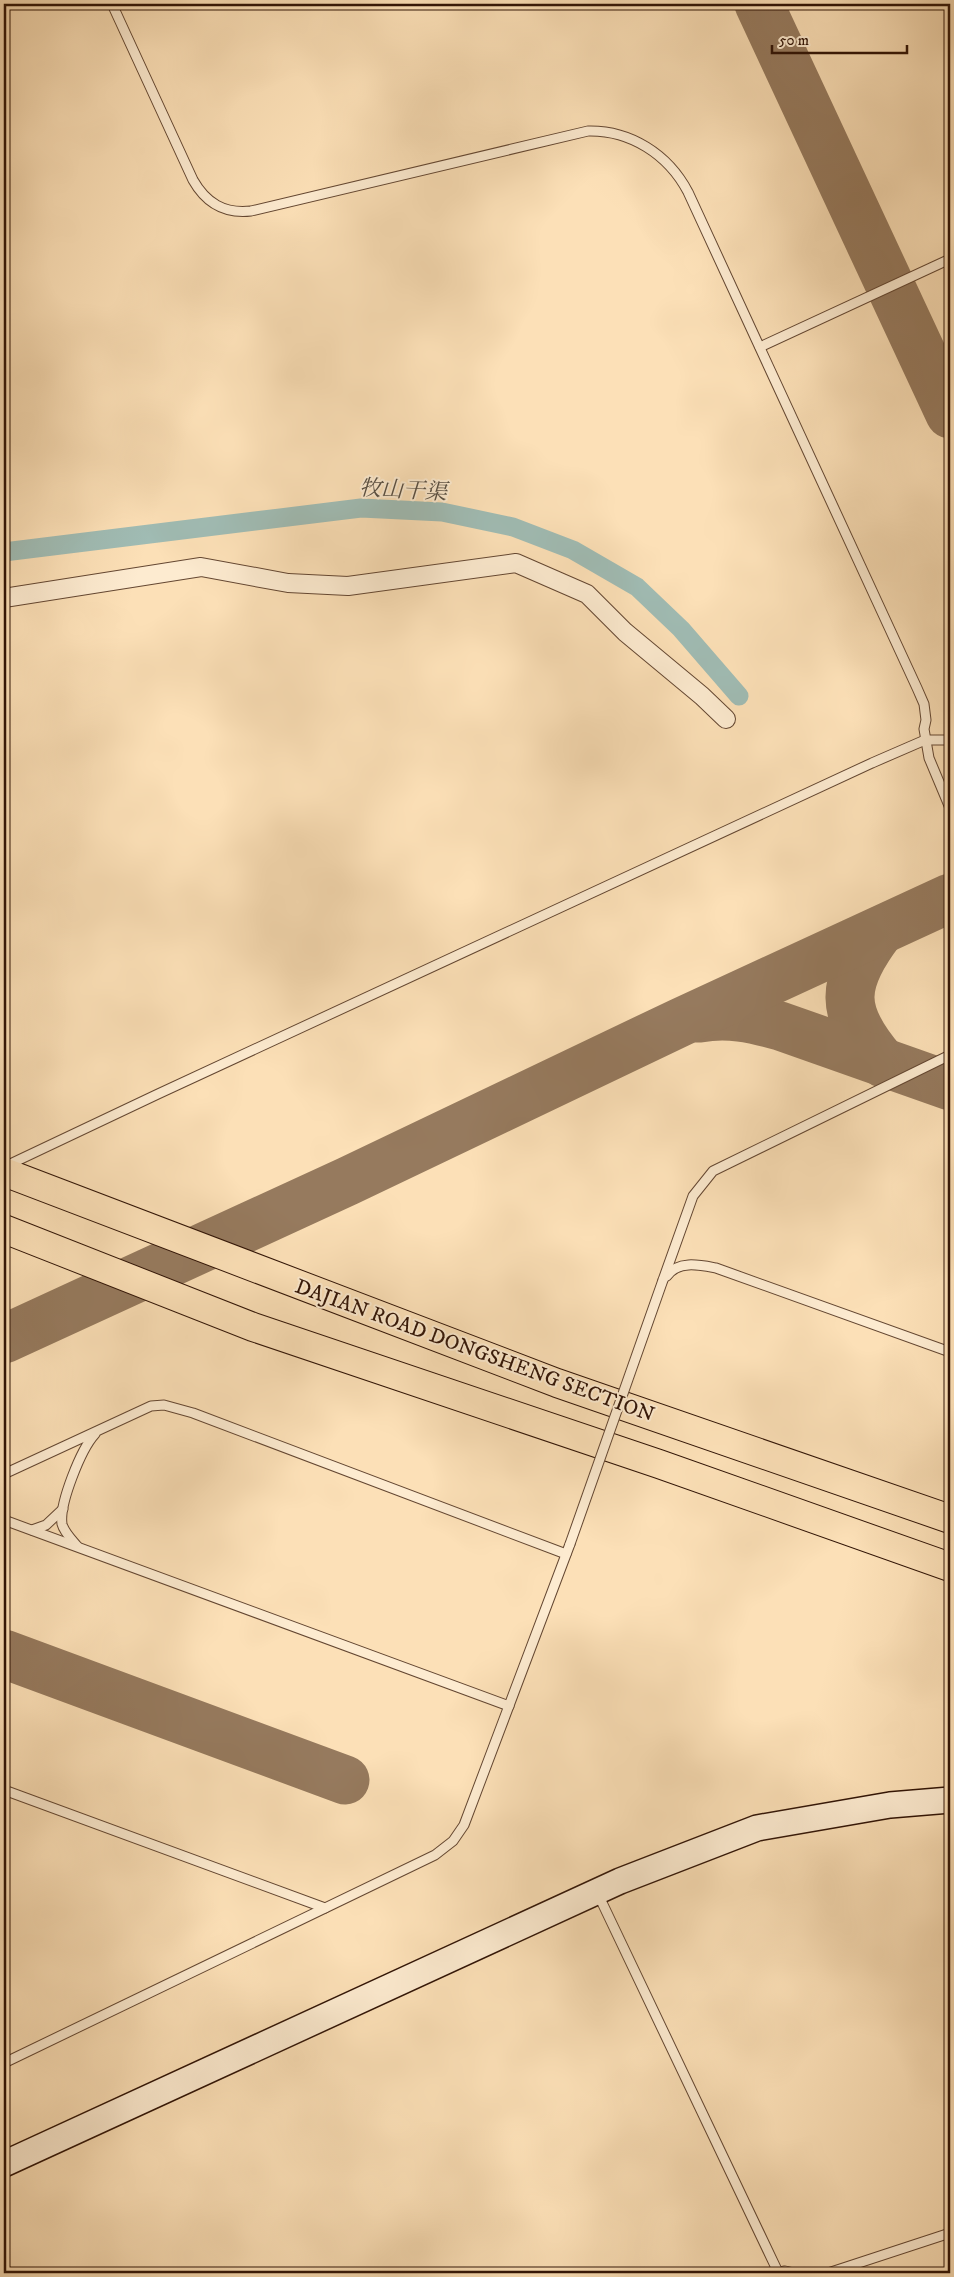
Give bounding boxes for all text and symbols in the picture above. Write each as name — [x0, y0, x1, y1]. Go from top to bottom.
scale bar — [772, 22, 906, 54]
text: 50 m — [779, 31, 809, 50]
water label: 牧山干渠 — [358, 475, 451, 506]
street label: DAJIAN ROAD DONGSHENG SECTION — [291, 1274, 658, 1428]

